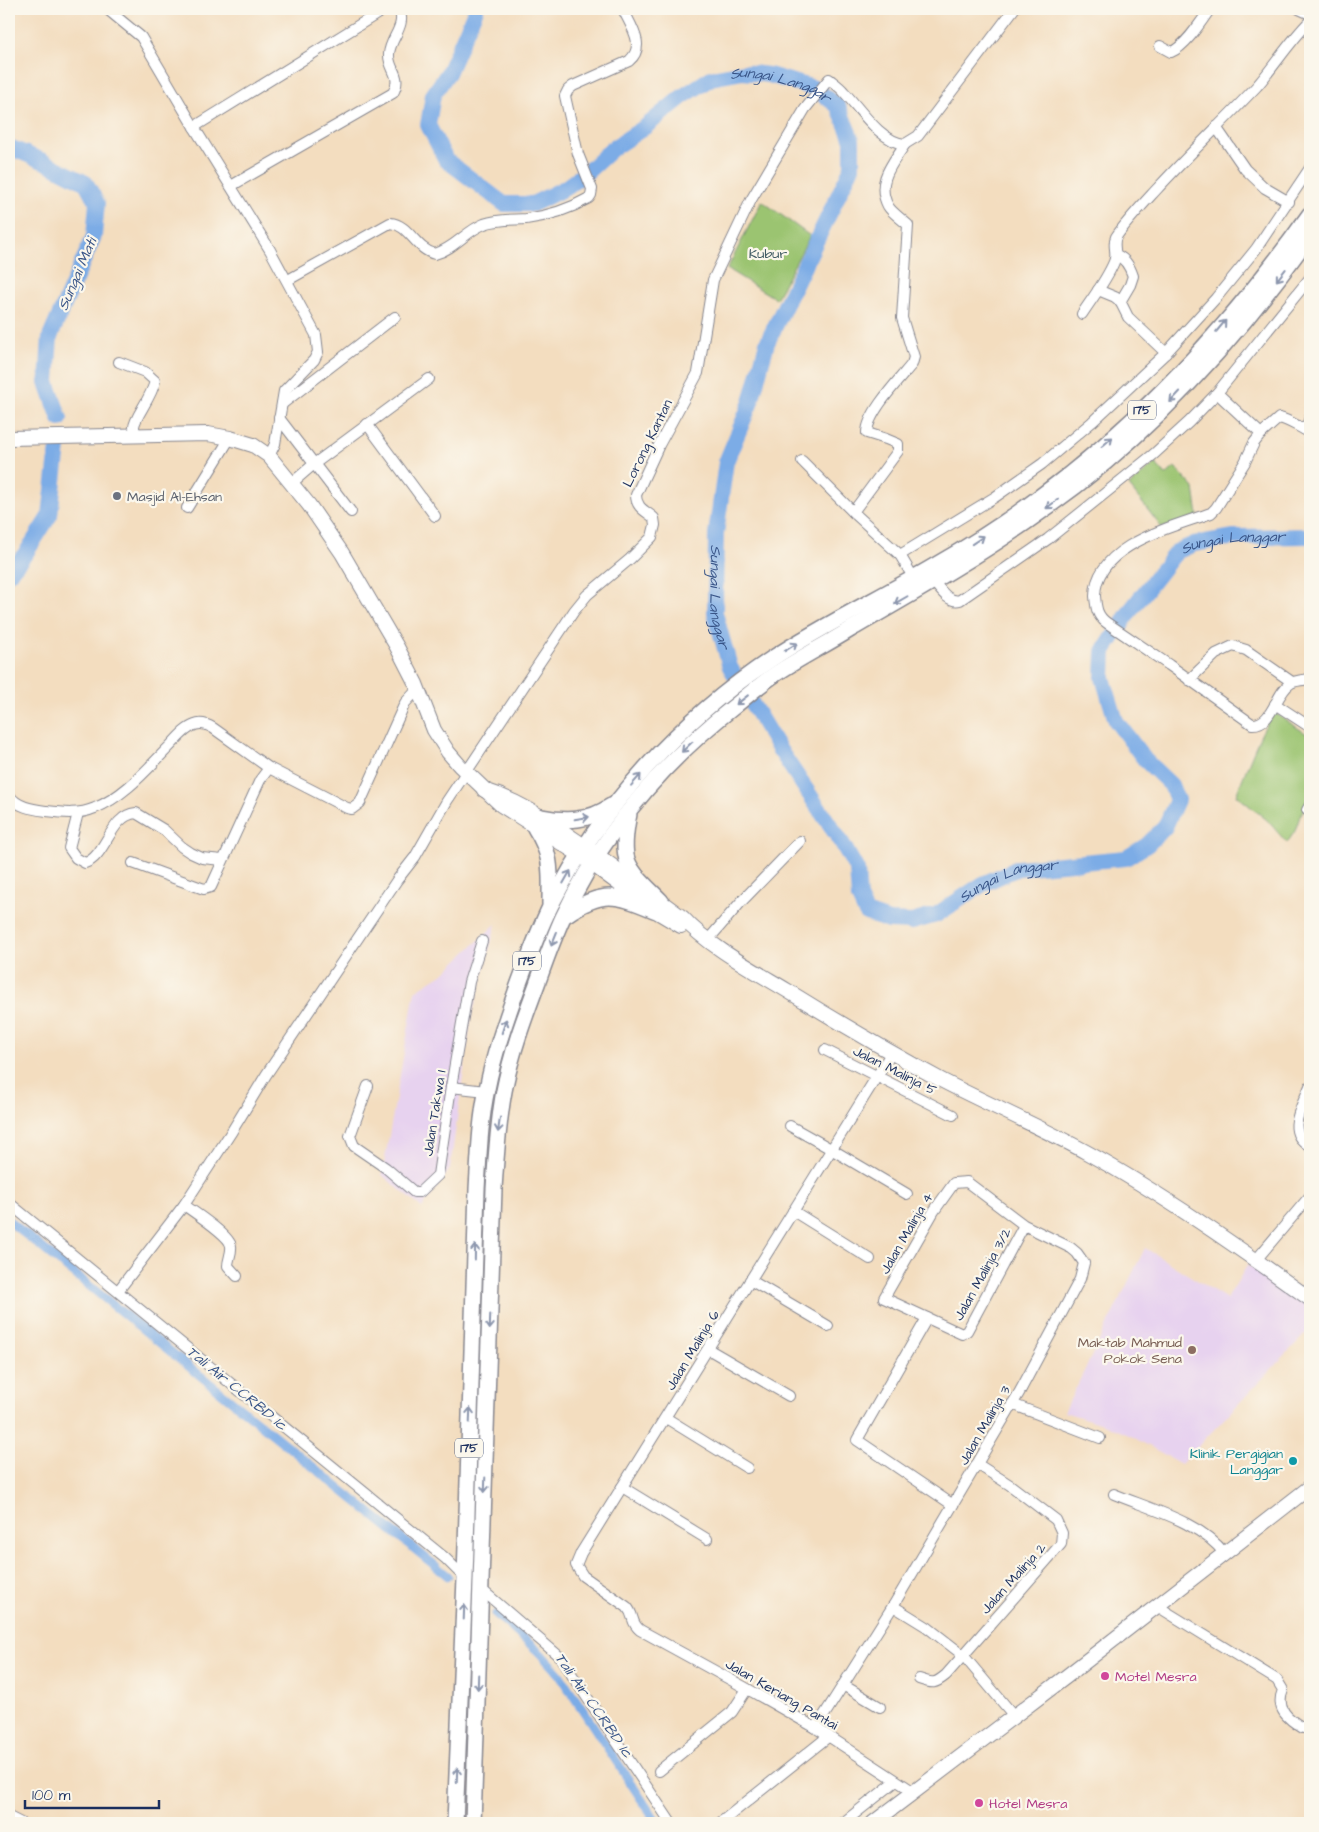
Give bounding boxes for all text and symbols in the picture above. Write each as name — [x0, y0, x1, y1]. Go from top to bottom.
water label: Sungai Langgar — [728, 62, 837, 109]
water label: Sungai Mati — [53, 233, 104, 314]
park label: Kubur — [749, 244, 787, 264]
one-way arrow — [1276, 268, 1287, 281]
one-way arrow — [1216, 320, 1227, 333]
one-way arrow — [1169, 391, 1181, 403]
street label: Lorong Kantan — [618, 396, 678, 491]
road number: 175 — [1128, 400, 1156, 420]
one-way arrow — [1101, 436, 1114, 448]
place label: Masjid Al-Ehsan — [127, 487, 222, 507]
marker: Masjid Al-Ehsan — [111, 490, 123, 502]
one-way arrow — [1045, 499, 1059, 509]
water label: Sungai Langgar — [1177, 526, 1287, 560]
one-way arrow — [970, 534, 984, 544]
water label: Sungai Langgar — [703, 545, 735, 653]
one-way arrow — [894, 595, 909, 605]
one-way arrow — [783, 641, 797, 651]
one-way arrow — [736, 694, 749, 705]
one-way arrow — [681, 740, 693, 753]
one-way arrow — [630, 773, 642, 786]
one-way arrow — [573, 812, 589, 822]
water label: Sungai Langgar — [955, 854, 1060, 908]
one-way arrow — [563, 870, 572, 885]
one-way arrow — [549, 931, 559, 946]
road number: 175 — [513, 951, 541, 970]
one-way arrow — [499, 1018, 509, 1034]
street label: Jalan Malinja 5 — [849, 1041, 940, 1101]
street label: Jalan Takwa 1 — [418, 1069, 452, 1158]
one-way arrow — [494, 1117, 504, 1133]
street label: Jalan Malinja 4 — [875, 1189, 939, 1278]
street label: Jalan Malinja 3/2 — [949, 1224, 1017, 1324]
one-way arrow — [471, 1245, 480, 1261]
street label: Jalan Malinja 6 — [661, 1306, 725, 1394]
one-way arrow — [485, 1314, 495, 1330]
place label: Maktab Mahmud Pokok Sena — [1078, 1333, 1182, 1369]
water label: Tali Air CCRBD 1c — [182, 1341, 292, 1436]
marker: Maktab Mahmud Pokok Sena — [1186, 1344, 1198, 1356]
street label: Jalan Malinja 3 — [954, 1382, 1016, 1469]
one-way arrow — [466, 1407, 475, 1423]
road number: 175 — [455, 1439, 483, 1458]
place label: Klinik Pergigian Langgar — [1190, 1444, 1283, 1480]
marker: Klinik Pergigian Langgar — [1287, 1455, 1299, 1467]
one-way arrow — [480, 1476, 490, 1493]
street label: Jalan Malinja 2 — [976, 1539, 1051, 1619]
one-way arrow — [459, 1604, 468, 1620]
water label: Tali Air CCRBD 1c — [550, 1649, 638, 1762]
street label: Jalan Keriang Pantai — [721, 1654, 842, 1735]
place label: Motel Mesra — [1115, 1667, 1197, 1687]
marker: Motel Mesra — [1099, 1670, 1111, 1682]
one-way arrow — [474, 1674, 483, 1690]
one-way arrow — [452, 1767, 462, 1783]
scale bar — [25, 1777, 159, 1809]
text: 100 m — [32, 1785, 71, 1806]
place label: Hotel Mesra — [989, 1794, 1067, 1814]
marker: Hotel Mesra — [973, 1797, 985, 1809]

